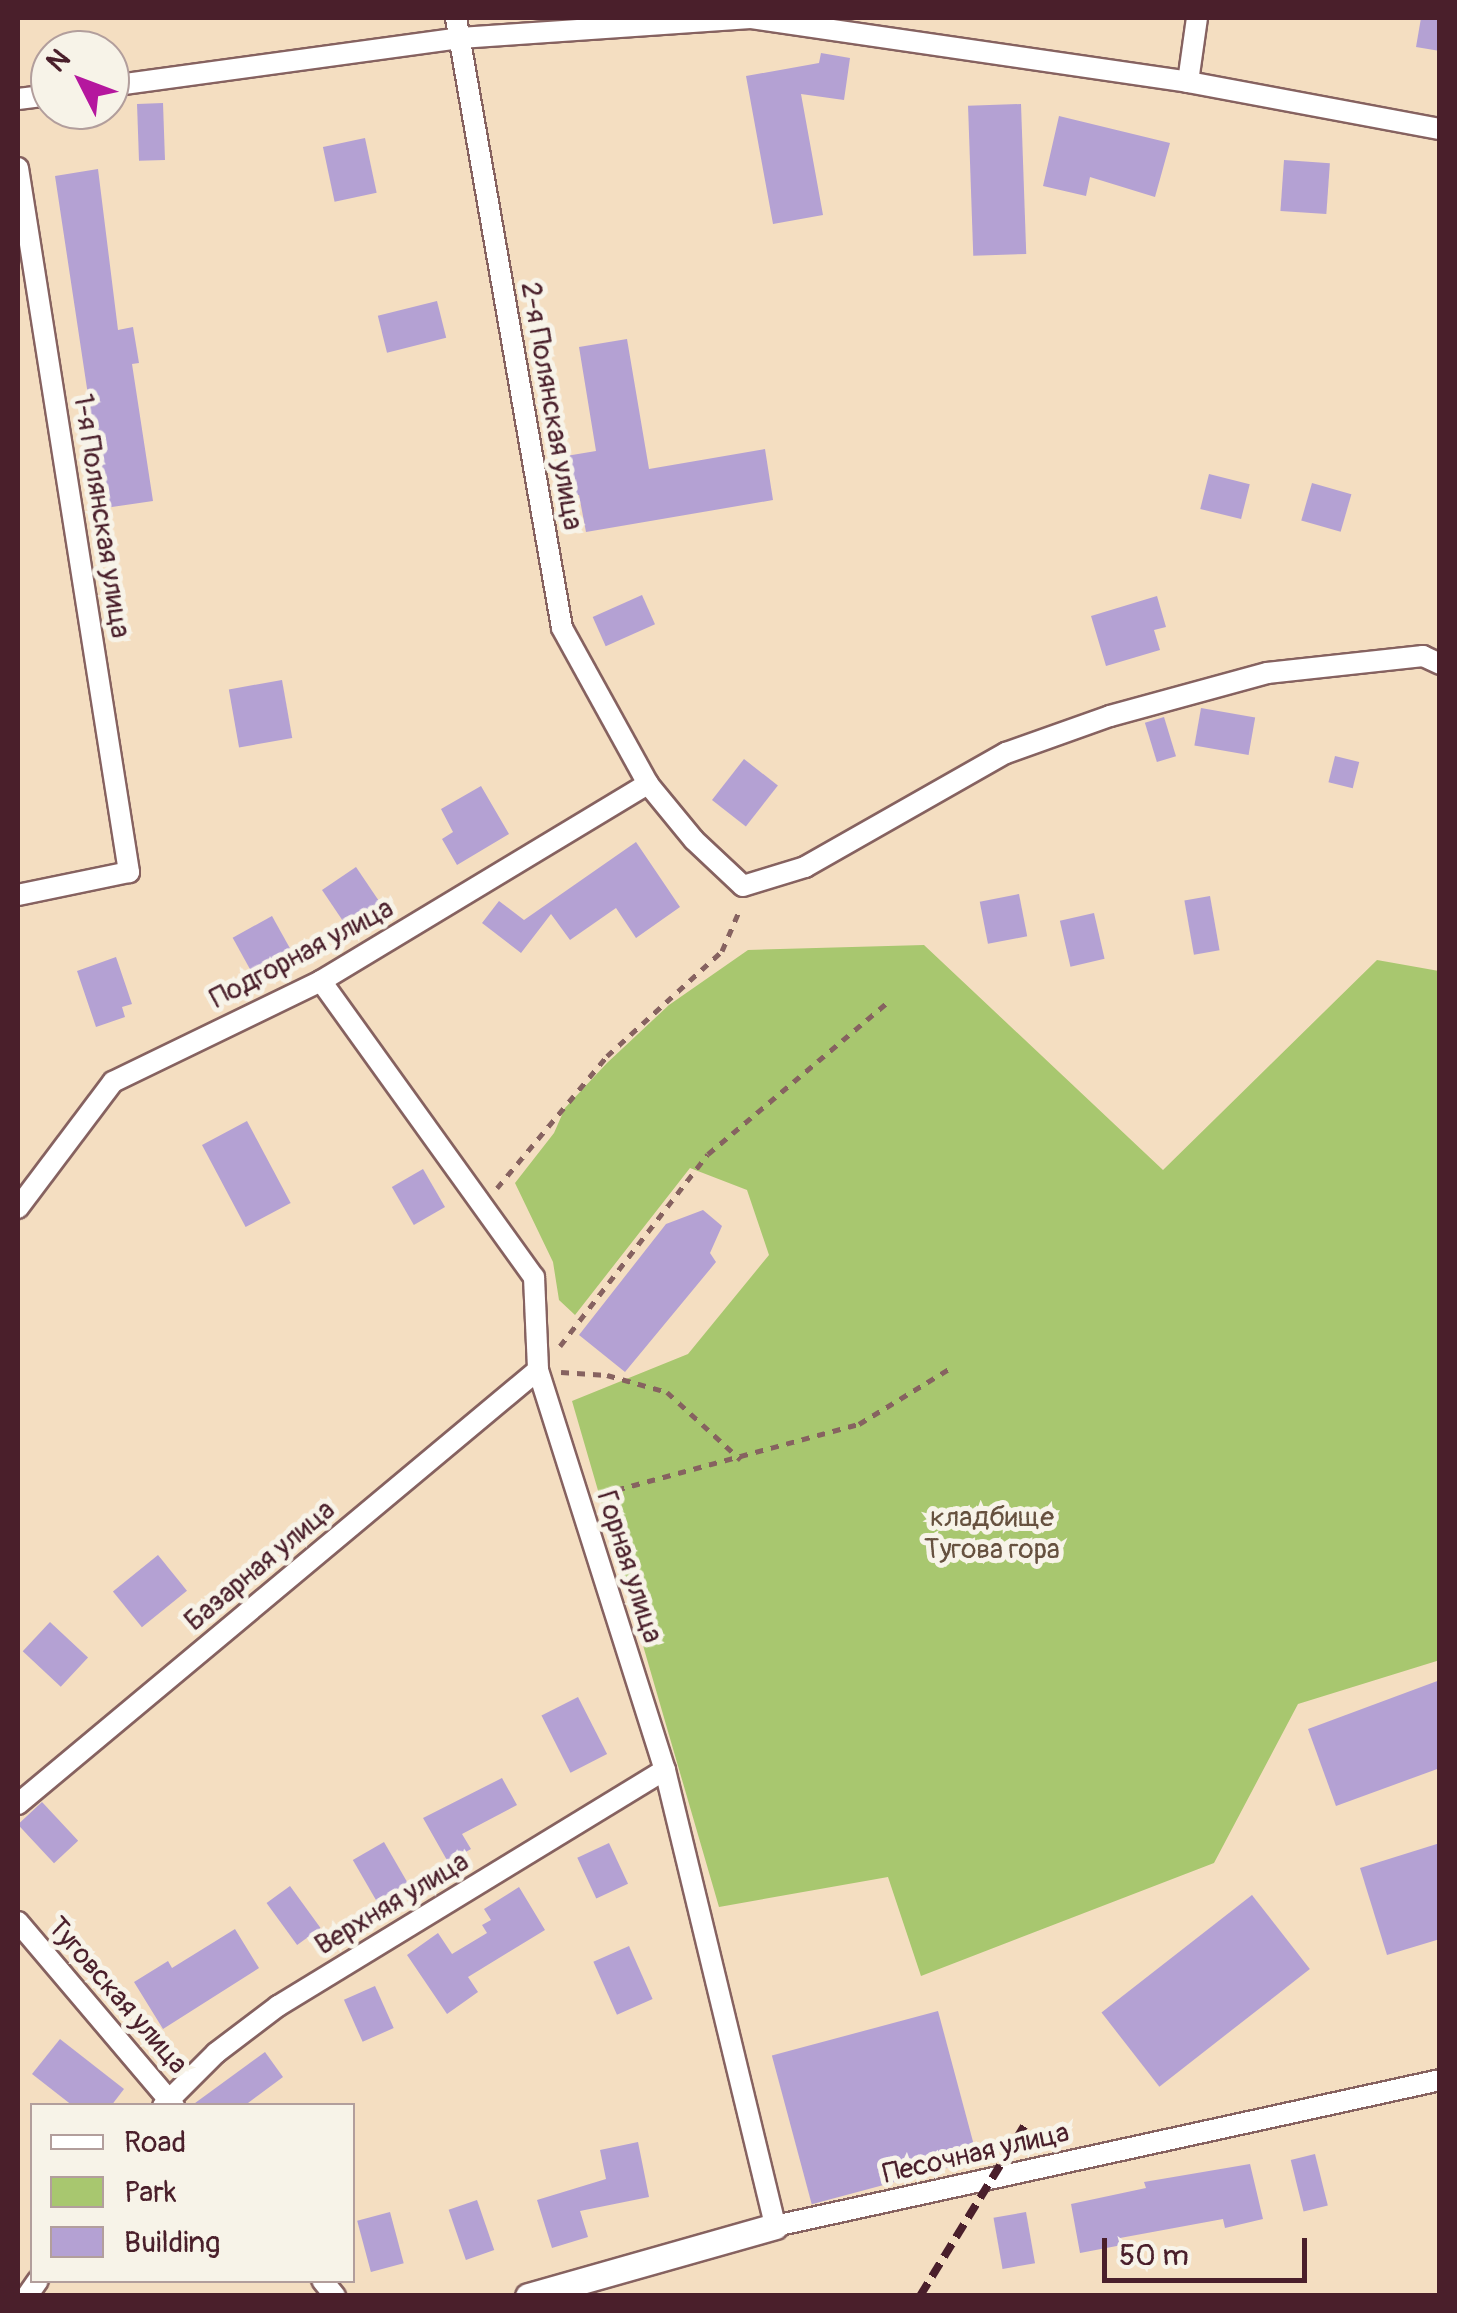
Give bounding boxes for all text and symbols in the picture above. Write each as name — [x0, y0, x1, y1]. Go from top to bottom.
north arrow — [30, 30, 130, 130]
text: N — [39, 42, 78, 80]
street label: 2-я Полянская улица — [513, 279, 589, 533]
street label: 1-я Полянская улица — [65, 392, 137, 640]
street label: Подгорная улица — [205, 892, 399, 1016]
street label: Горная улица — [589, 1487, 669, 1647]
street label: Базарная улица — [178, 1494, 342, 1638]
park label: кладбище Тугова гора — [924, 1501, 1060, 1567]
street label: Верхняя улица — [309, 1845, 475, 1963]
street label: Туговская улица — [40, 1911, 194, 2081]
legend — [30, 2103, 355, 2283]
street label: Песочная улица — [880, 2116, 1072, 2192]
text: Road — [124, 2124, 186, 2161]
text: Park — [124, 2174, 177, 2211]
scale bar — [1107, 2218, 1312, 2280]
text: Building — [124, 2224, 220, 2261]
text: 50 m — [1119, 2237, 1189, 2274]

